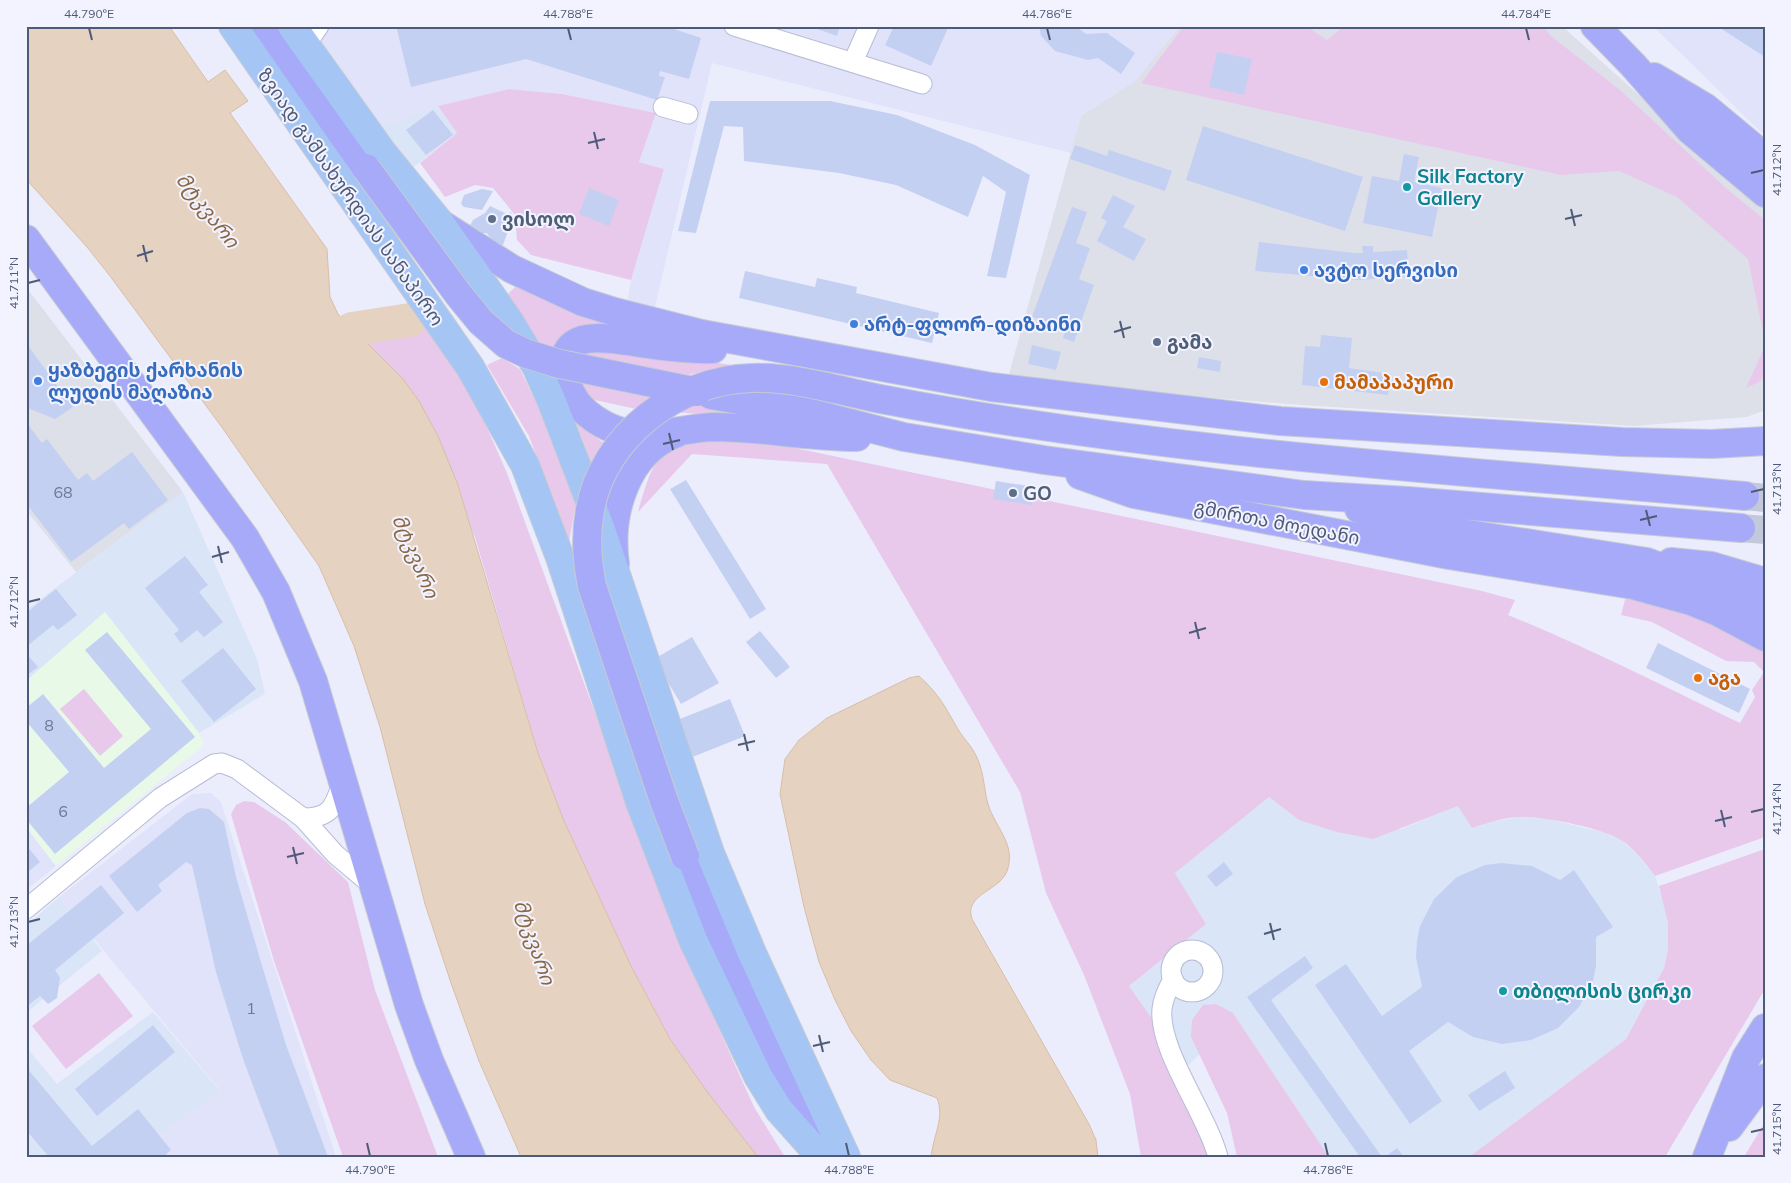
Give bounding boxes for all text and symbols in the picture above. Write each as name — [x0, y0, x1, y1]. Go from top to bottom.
text: 44.790°E — [64, 6, 114, 21]
text: 44.788°E — [543, 6, 593, 21]
text: 44.786°E — [1022, 6, 1072, 21]
text: 44.784°E — [1501, 6, 1551, 21]
street label: ზვიად გამსახურდიას სანაპირო — [252, 64, 449, 331]
text: 41.712°N — [1769, 144, 1784, 196]
place label: Silk Factory Gallery — [1417, 164, 1524, 210]
water label: მტკვარი — [171, 168, 246, 254]
marker: Silk Factory Gallery — [1401, 181, 1413, 193]
place label: ვისოლ — [502, 207, 575, 231]
marker: ვისოლ — [486, 213, 498, 225]
text: 41.711°N — [6, 257, 21, 309]
place label: ავტო სერვისი — [1314, 258, 1458, 282]
marker: ავტო სერვისი — [1298, 264, 1310, 276]
place label: არტ-ფლორ-დიზაინი — [864, 312, 1081, 337]
marker: არტ-ფლორ-დიზაინი — [848, 318, 860, 330]
place label: გამა — [1167, 330, 1212, 354]
marker: გამა — [1151, 336, 1163, 348]
place label: ყაზბეგის ქარხანის ლუდის მაღაზია — [48, 358, 243, 405]
place label: მამაპაპური — [1334, 370, 1454, 394]
marker: ყაზბეგის ქარხანის ლუდის მაღაზია — [32, 375, 44, 387]
marker: მამაპაპური — [1318, 376, 1330, 388]
text: 41.713°N — [1769, 463, 1784, 515]
place label: GO — [1023, 481, 1052, 505]
house number: 68 — [53, 482, 73, 502]
marker: GO — [1007, 487, 1019, 499]
street label: გმირთა მოედანი — [1192, 494, 1362, 551]
water label: მტკვარი — [387, 510, 445, 603]
text: 41.712°N — [6, 576, 21, 628]
place label: აგა — [1708, 666, 1741, 690]
marker: აგა — [1692, 672, 1704, 684]
house number: 8 — [44, 715, 54, 735]
text: 41.714°N — [1769, 783, 1784, 835]
house number: 6 — [58, 801, 68, 821]
text: 41.713°N — [6, 896, 21, 948]
water label: მტკვარი — [509, 896, 562, 989]
place label: თბილისის ცირკი — [1513, 979, 1692, 1003]
marker: თბილისის ცირკი — [1497, 985, 1509, 997]
house number: 1 — [246, 998, 256, 1018]
text: 41.715°N — [1769, 1103, 1784, 1155]
text: 44.790°E — [345, 1162, 395, 1177]
text: 44.788°E — [824, 1162, 874, 1177]
text: 44.786°E — [1303, 1162, 1353, 1177]

